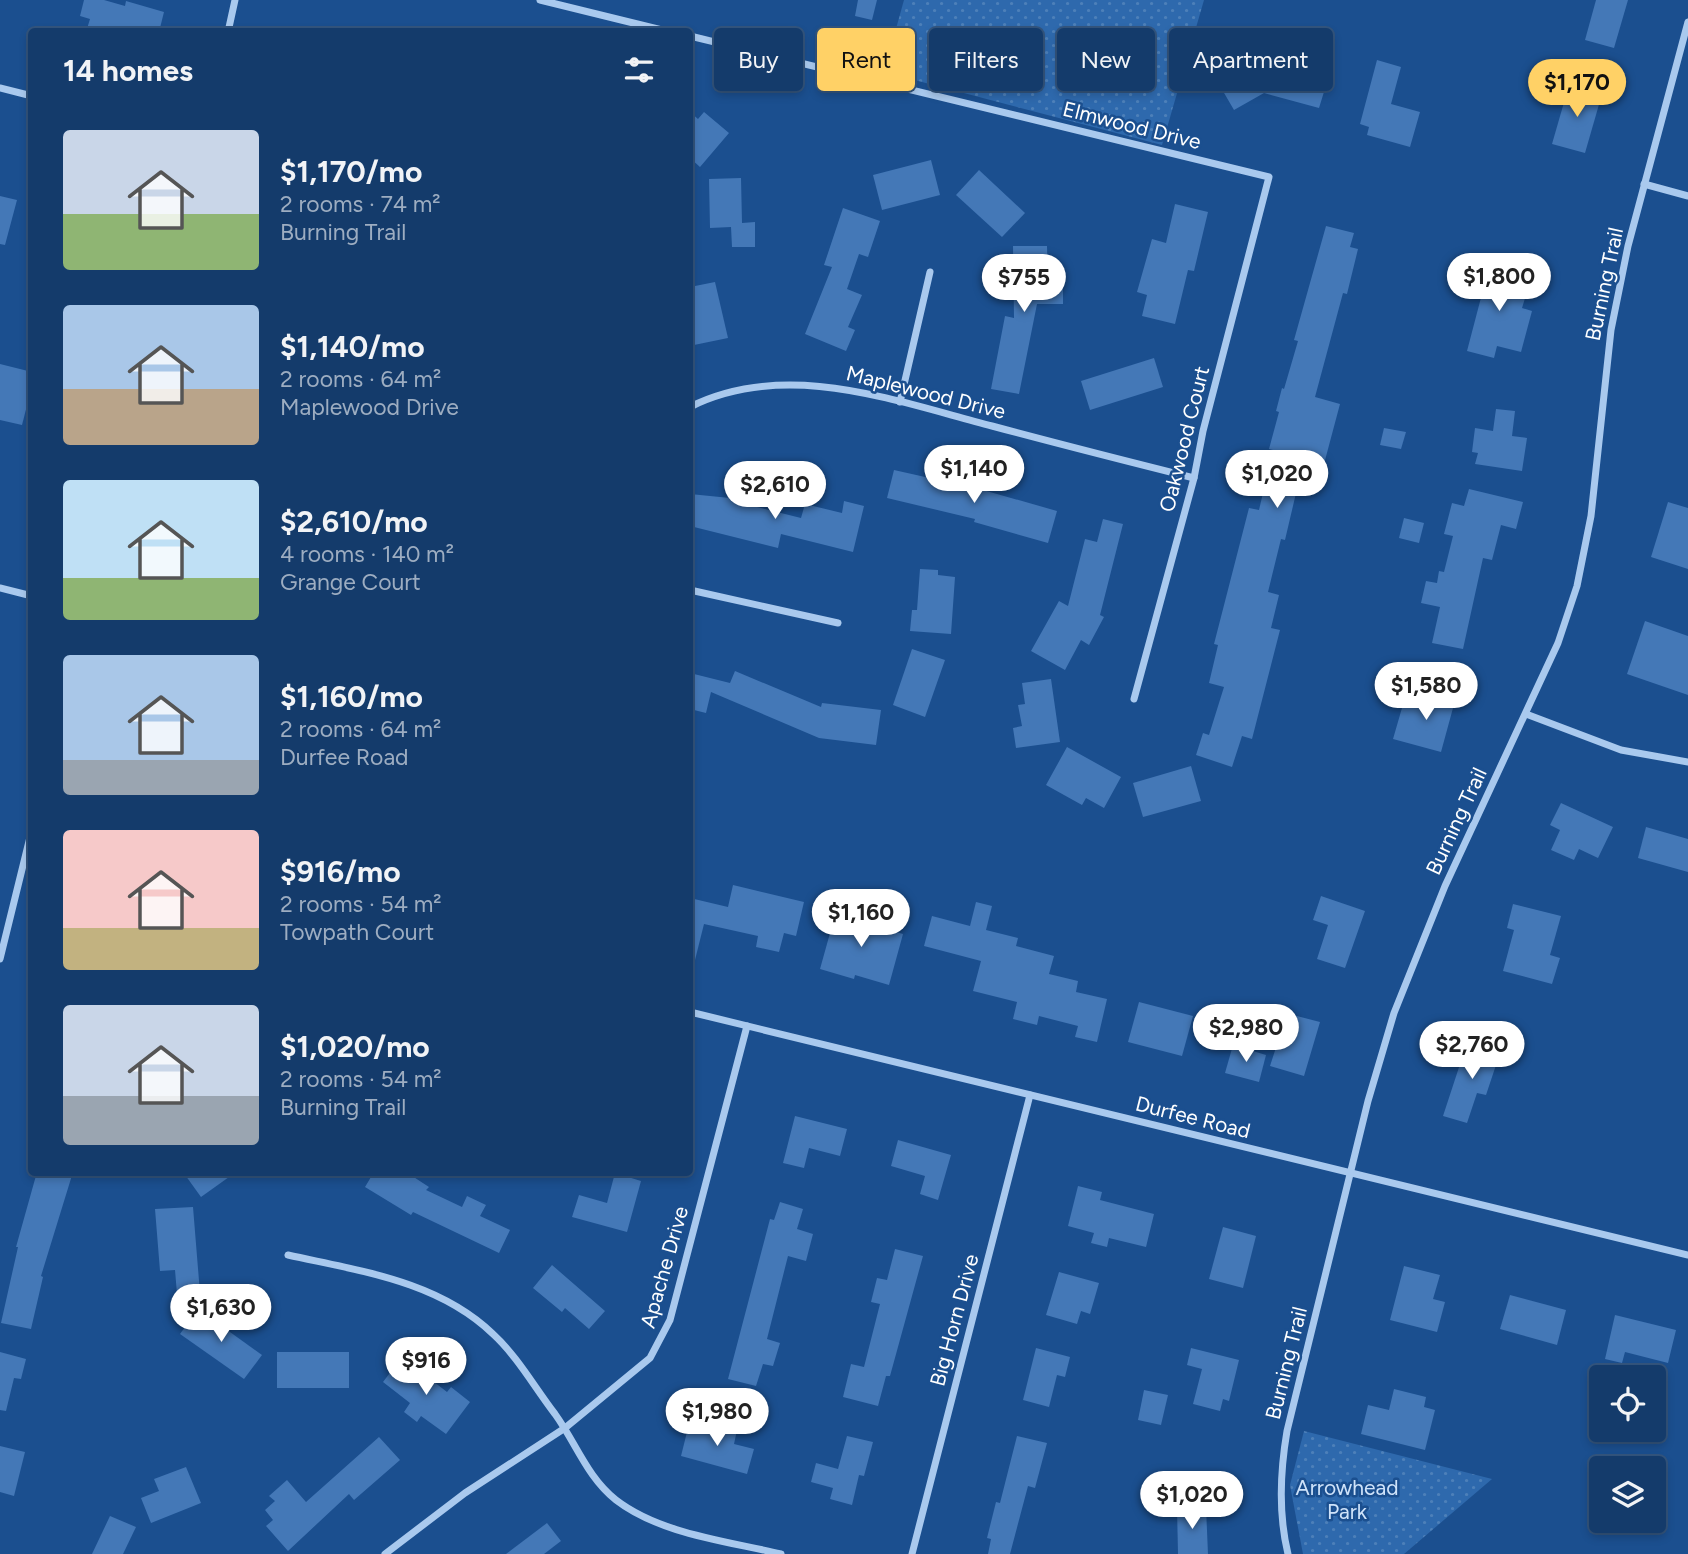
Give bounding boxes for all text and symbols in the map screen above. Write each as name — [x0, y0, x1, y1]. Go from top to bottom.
chip: Buy — [714, 28, 803, 91]
chip: Rent — [817, 28, 915, 91]
chip: Filters — [929, 28, 1043, 91]
chip: New — [1057, 28, 1155, 91]
chip: Apartment — [1169, 28, 1333, 91]
icon: filters — [620, 51, 658, 89]
text: 14 homes — [63, 52, 193, 89]
pin: $1,170 — [1520, 60, 1634, 119]
text: $1,170 — [1544, 68, 1610, 96]
street label: Elmwood Drive — [1060, 96, 1204, 154]
text: $1,170/mo — [280, 153, 422, 190]
icon: home — [119, 158, 203, 242]
text: 2 rooms · 74 m² — [280, 190, 441, 218]
text: Burning Trail — [280, 218, 406, 246]
street label: Burning Trail — [1580, 225, 1628, 343]
pin: $755 — [983, 254, 1065, 314]
pin: $1,800 — [1442, 254, 1556, 313]
text: $1,800 — [1463, 262, 1535, 290]
text: $755 — [998, 263, 1050, 291]
text: $1,140/mo — [280, 328, 425, 365]
icon: home — [119, 333, 203, 417]
street label: Maplewood Drive — [844, 360, 1008, 424]
street label: Oakwood Court — [1154, 363, 1214, 514]
text: 2 rooms · 64 m² — [280, 365, 441, 393]
text: Maplewood Drive — [280, 393, 459, 421]
pin: $1,140 — [917, 446, 1031, 505]
pin: $1,020 — [1220, 450, 1334, 510]
text: $1,140 — [940, 454, 1008, 482]
text: $1,020 — [1241, 459, 1313, 487]
pin: $2,610 — [718, 462, 832, 521]
text: $2,610 — [740, 470, 810, 498]
text: $2,610/mo — [280, 503, 428, 540]
icon: home — [119, 508, 203, 592]
text: 4 rooms · 140 m² — [280, 540, 454, 568]
text: Grange Court — [280, 568, 421, 596]
pin: $1,580 — [1369, 662, 1483, 722]
text: $1,580 — [1391, 671, 1461, 699]
text: $1,160/mo — [280, 678, 423, 715]
icon: home — [119, 683, 203, 767]
text: 2 rooms · 64 m² — [280, 715, 441, 743]
text: Durfee Road — [280, 743, 409, 771]
street label: Burning Trail — [1420, 763, 1492, 879]
text: $916/mo — [280, 853, 401, 890]
icon: home — [119, 858, 203, 942]
text: 2 rooms · 54 m² — [280, 890, 442, 918]
pin: $1,160 — [804, 890, 918, 949]
text: $1,160 — [828, 898, 894, 926]
text: Towpath Court — [280, 918, 434, 946]
pin: $2,980 — [1189, 1004, 1303, 1064]
text: $2,980 — [1209, 1013, 1283, 1041]
pin: $2,760 — [1415, 1021, 1529, 1081]
text: $1,020/mo — [280, 1028, 430, 1065]
text: $2,760 — [1435, 1030, 1509, 1058]
icon: home — [119, 1033, 203, 1117]
text: 2 rooms · 54 m² — [280, 1065, 442, 1093]
street label: Durfee Road — [1133, 1091, 1253, 1143]
text: Burning Trail — [280, 1093, 406, 1121]
street label: Apache Drive — [635, 1203, 693, 1331]
street label: Big Horn Drive — [924, 1251, 984, 1389]
pin: $1,630 — [164, 1284, 278, 1344]
text: $1,630 — [186, 1293, 256, 1321]
street label: Burning Trail — [1260, 1304, 1312, 1422]
pin: $916 — [385, 1338, 467, 1397]
text: $916 — [401, 1346, 451, 1374]
map controls — [1589, 1365, 1666, 1533]
button: locate — [1589, 1365, 1666, 1442]
pin: $1,980 — [660, 1388, 774, 1448]
text: $1,980 — [682, 1397, 752, 1425]
button: layers — [1589, 1456, 1666, 1533]
pin: $1,020 — [1135, 1472, 1249, 1531]
park label: Arrowhead Park — [1296, 1475, 1398, 1524]
text: $1,020 — [1156, 1480, 1228, 1508]

